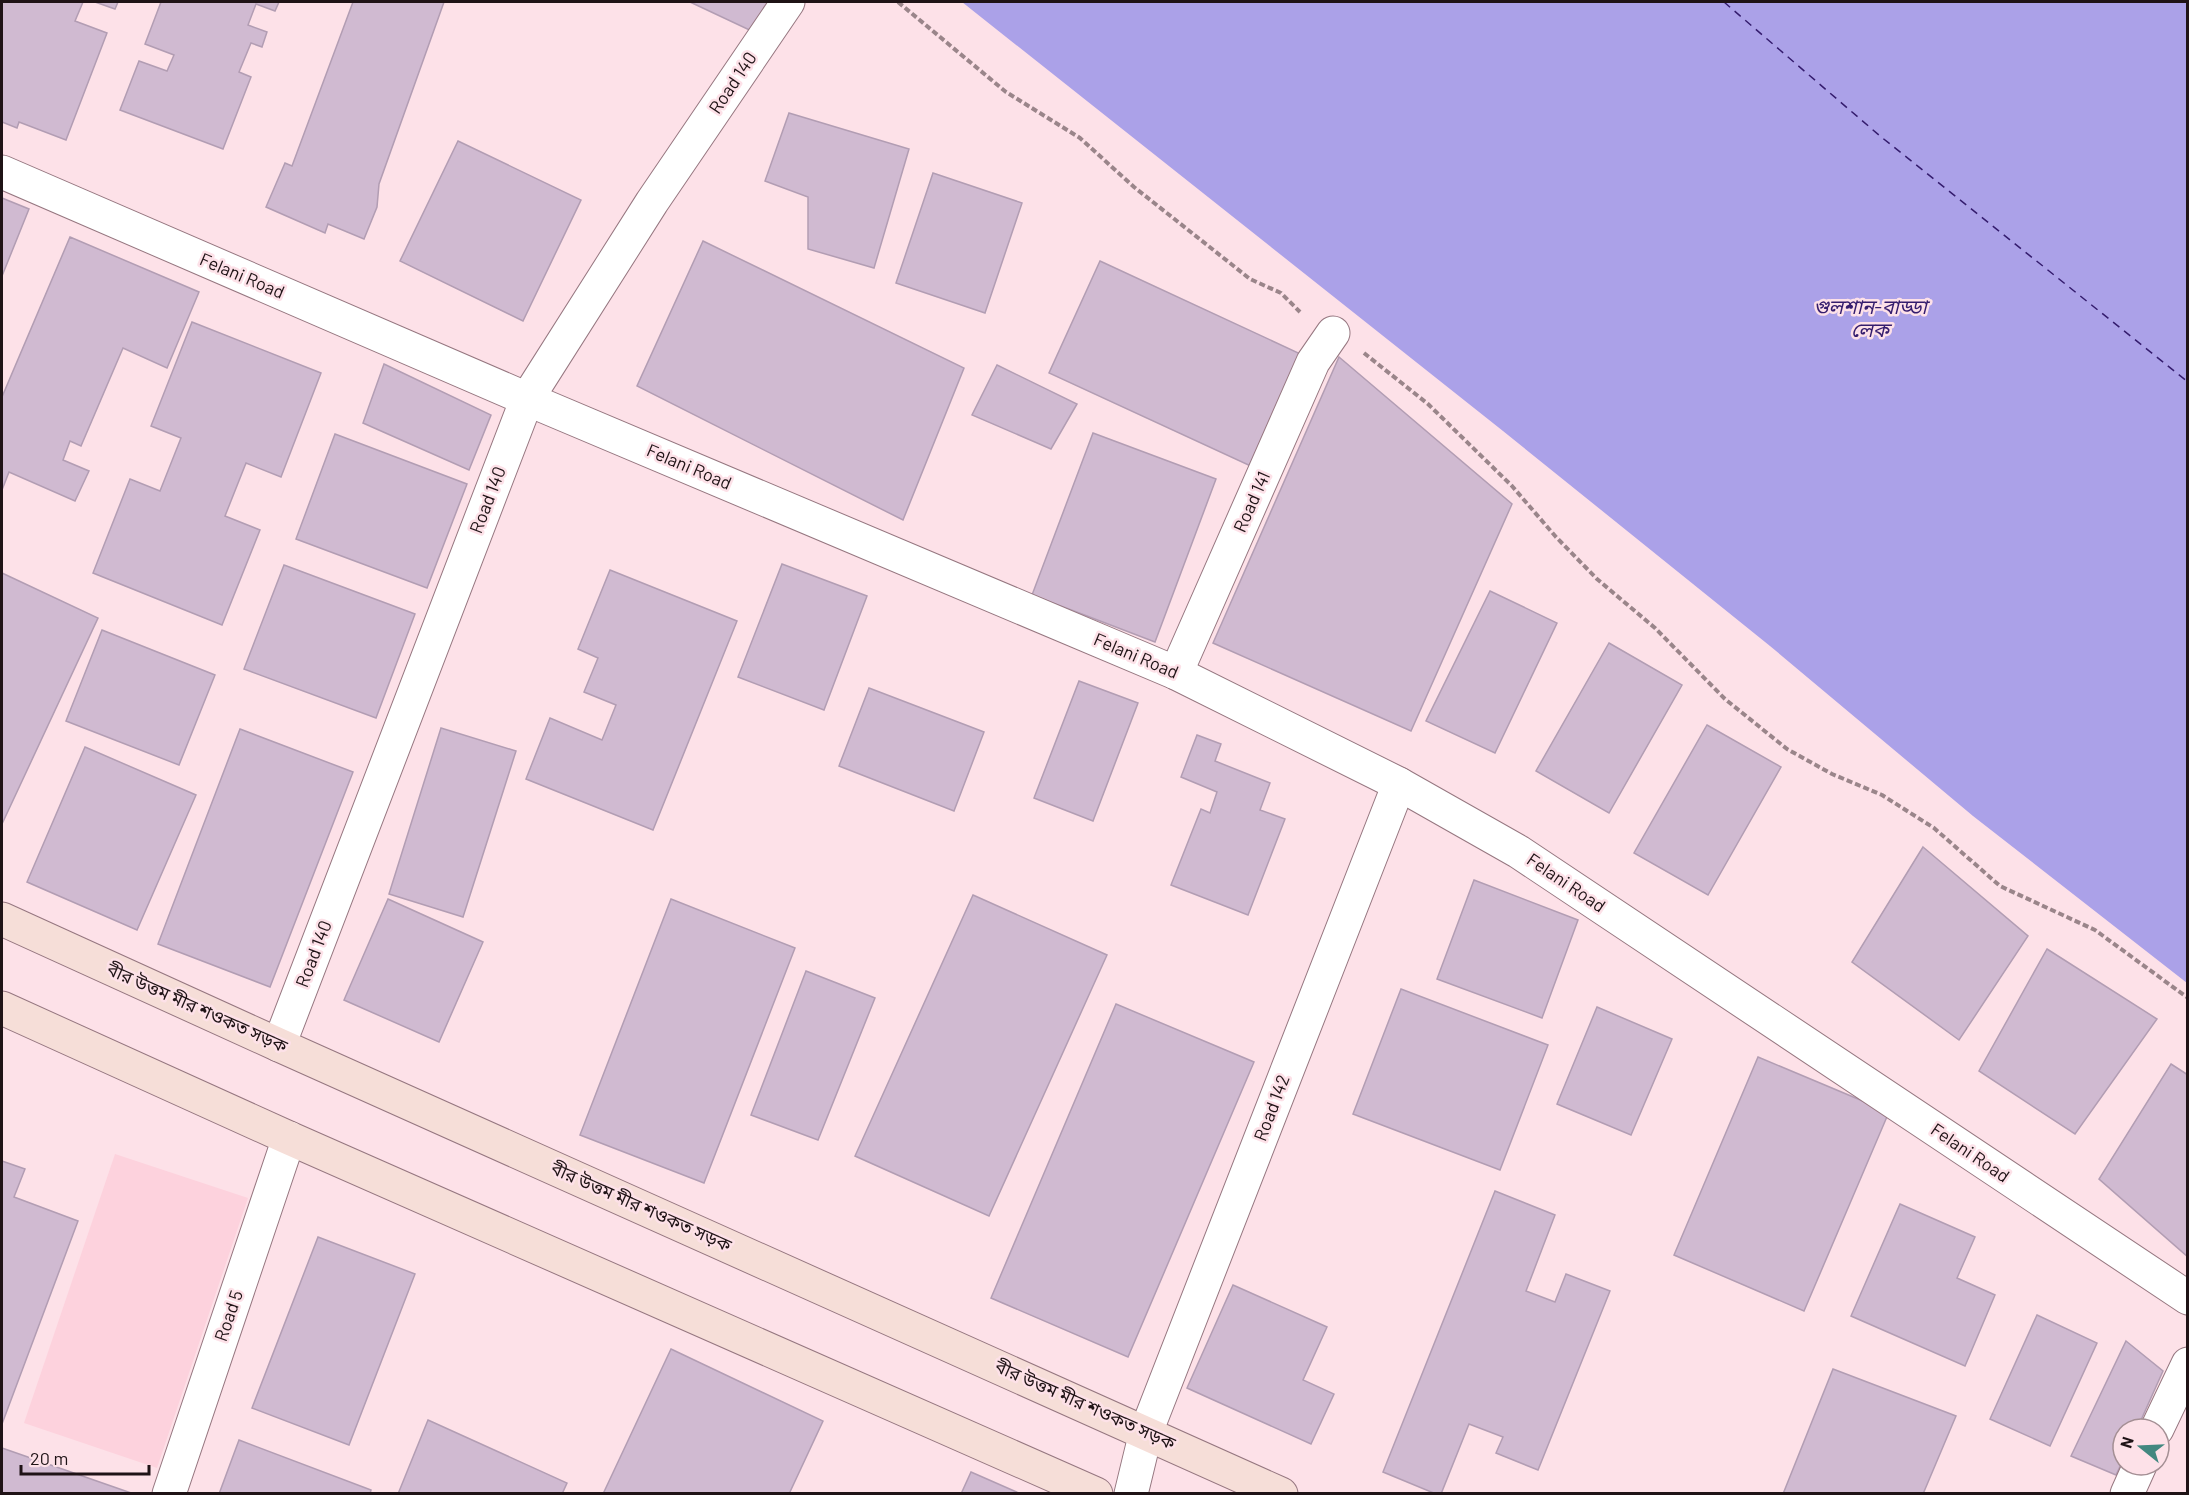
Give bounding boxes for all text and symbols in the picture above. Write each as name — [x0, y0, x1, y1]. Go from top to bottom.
street label: Road 140 — [704, 47, 761, 118]
street label: Felani Road — [197, 247, 288, 303]
water label: গুলশান-বাড্ডা লেক — [1813, 294, 1930, 341]
street label: Felani Road — [644, 438, 735, 494]
street label: Road 140 — [464, 463, 510, 536]
street label: Road 141 — [1228, 468, 1274, 535]
street label: Felani Road — [1091, 627, 1182, 683]
street label: Felani Road — [1523, 848, 1610, 916]
street label: Road 140 — [290, 917, 336, 990]
street label: বীর উত্তম মীর শওকত সড়ক — [103, 957, 291, 1057]
street label: Road 142 — [1248, 1071, 1294, 1144]
street label: Felani Road — [1927, 1118, 2014, 1186]
street label: বীর উত্তম মীর শওকত সড়ক — [547, 1156, 735, 1256]
street label: Road 5 — [209, 1287, 247, 1344]
street label: বীর উত্তম মীর শওকত সড়ক — [991, 1354, 1179, 1454]
north arrow — [2111, 1417, 2171, 1477]
text: N — [2116, 1434, 2137, 1450]
scale bar — [21, 1438, 148, 1476]
text: 20 m — [30, 1447, 68, 1469]

